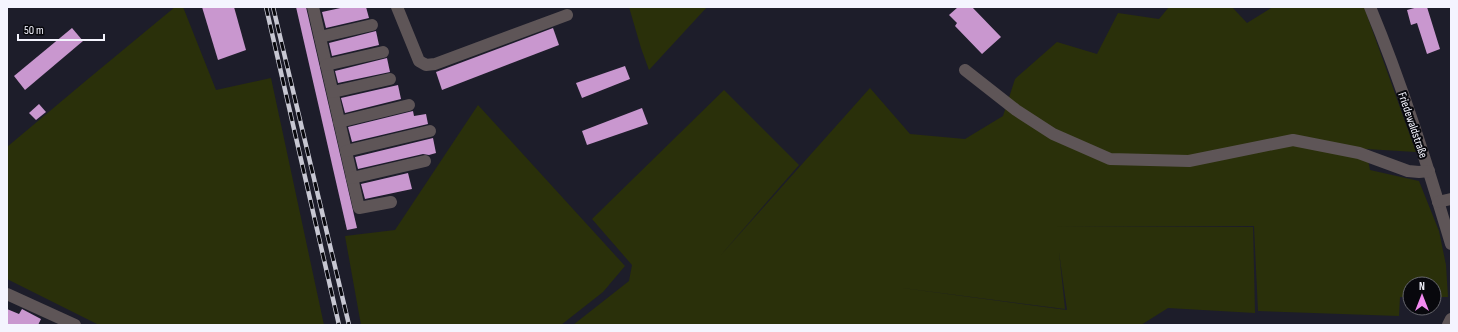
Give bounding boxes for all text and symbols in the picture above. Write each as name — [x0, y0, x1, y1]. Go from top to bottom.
scale bar — [18, 16, 104, 42]
text: 50 m — [24, 23, 44, 38]
street label: Friedewaldstraße — [1394, 90, 1431, 160]
north arrow — [1402, 276, 1442, 316]
text: N — [1419, 280, 1425, 293]

